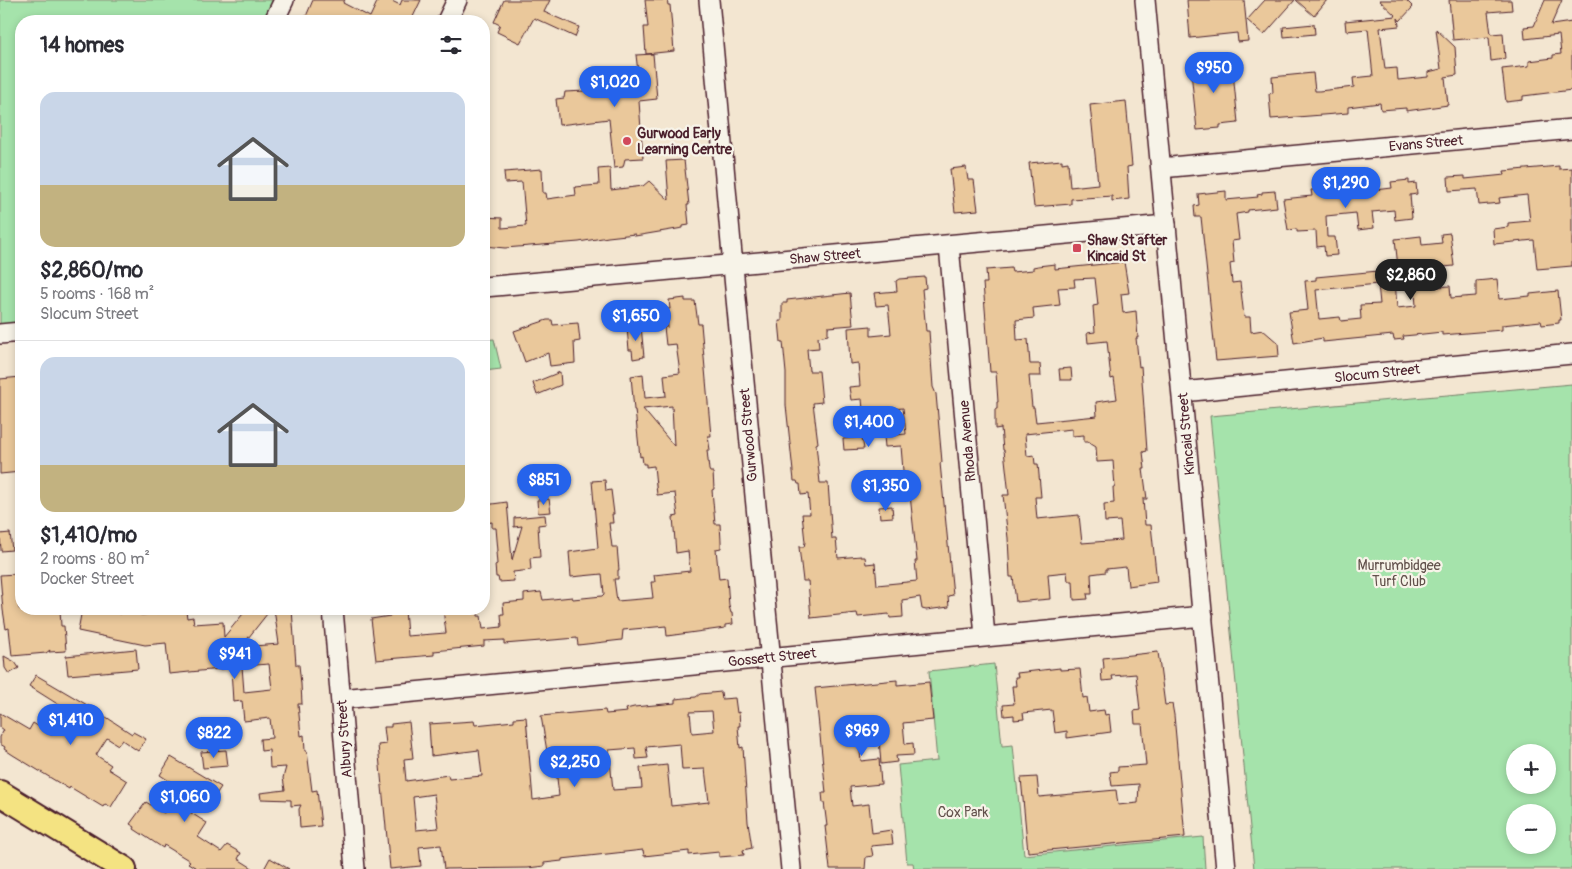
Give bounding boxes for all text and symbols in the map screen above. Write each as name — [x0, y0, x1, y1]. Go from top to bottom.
icon: filters — [437, 31, 465, 59]
text: 14 homes — [40, 32, 124, 59]
pin: $950 — [1184, 52, 1244, 94]
text: $950 — [1196, 58, 1232, 78]
pin: $1,020 — [574, 66, 656, 108]
text: $1,020 — [590, 72, 640, 92]
icon: home — [208, 124, 298, 214]
place label: Gurwood Early Learning Centre — [637, 125, 733, 158]
street label: Evans Street — [1388, 132, 1464, 155]
marker: Gurwood Early Learning Centre — [621, 135, 633, 147]
pin: $1,290 — [1305, 166, 1387, 209]
text: $1,290 — [1322, 173, 1370, 193]
place label: Shaw St after Kincaid St — [1087, 232, 1168, 265]
marker: Shaw St after Kincaid St — [1071, 242, 1083, 254]
street label: Shaw Street — [789, 245, 862, 268]
text: $2,860/mo — [40, 257, 143, 284]
pin: $2,860 — [1370, 258, 1452, 301]
text: $2,860 — [1386, 265, 1436, 285]
text: 5 rooms · 168 m² — [40, 284, 154, 304]
pin: $1,650 — [595, 300, 677, 342]
text: Slocum Street — [40, 304, 139, 324]
text: $1,650 — [612, 306, 660, 326]
street label: Slocum Street — [1333, 361, 1421, 386]
street label: Gurwood Street — [736, 387, 761, 482]
icon: home — [208, 390, 298, 480]
street label: Kincaid Street — [1174, 392, 1199, 476]
street label: Rhoda Avenue — [955, 399, 980, 482]
pin: $1,400 — [828, 406, 910, 448]
text: $1,400 — [844, 412, 894, 432]
pin: $851 — [514, 464, 574, 506]
text: $851 — [528, 470, 560, 490]
pin: $1,350 — [845, 470, 927, 512]
text: $1,350 — [862, 476, 910, 496]
text: $1,410/mo — [40, 522, 137, 549]
text: 2 rooms · 80 m² — [40, 549, 150, 569]
park label: Murrumbidgee Turf Club — [1357, 557, 1441, 590]
text: Docker Street — [40, 569, 134, 589]
pin: $941 — [205, 638, 265, 680]
text: $941 — [219, 644, 251, 664]
street label: Gossett Street — [727, 644, 817, 671]
street label: Albury Street — [333, 699, 356, 779]
pin: $1,410 — [30, 704, 112, 746]
text: $1,410 — [48, 710, 94, 730]
pin: $969 — [832, 714, 892, 757]
pin: $822 — [184, 716, 244, 759]
text: $969 — [845, 721, 879, 741]
text: $822 — [197, 723, 231, 743]
map controls — [1506, 744, 1556, 854]
button: + — [1506, 744, 1556, 794]
pin: $2,250 — [534, 746, 616, 788]
text: $2,250 — [550, 752, 600, 772]
pin: $1,060 — [144, 780, 226, 823]
text: $1,060 — [160, 787, 210, 807]
park label: Cox Park — [938, 804, 988, 821]
button: − — [1506, 804, 1556, 854]

